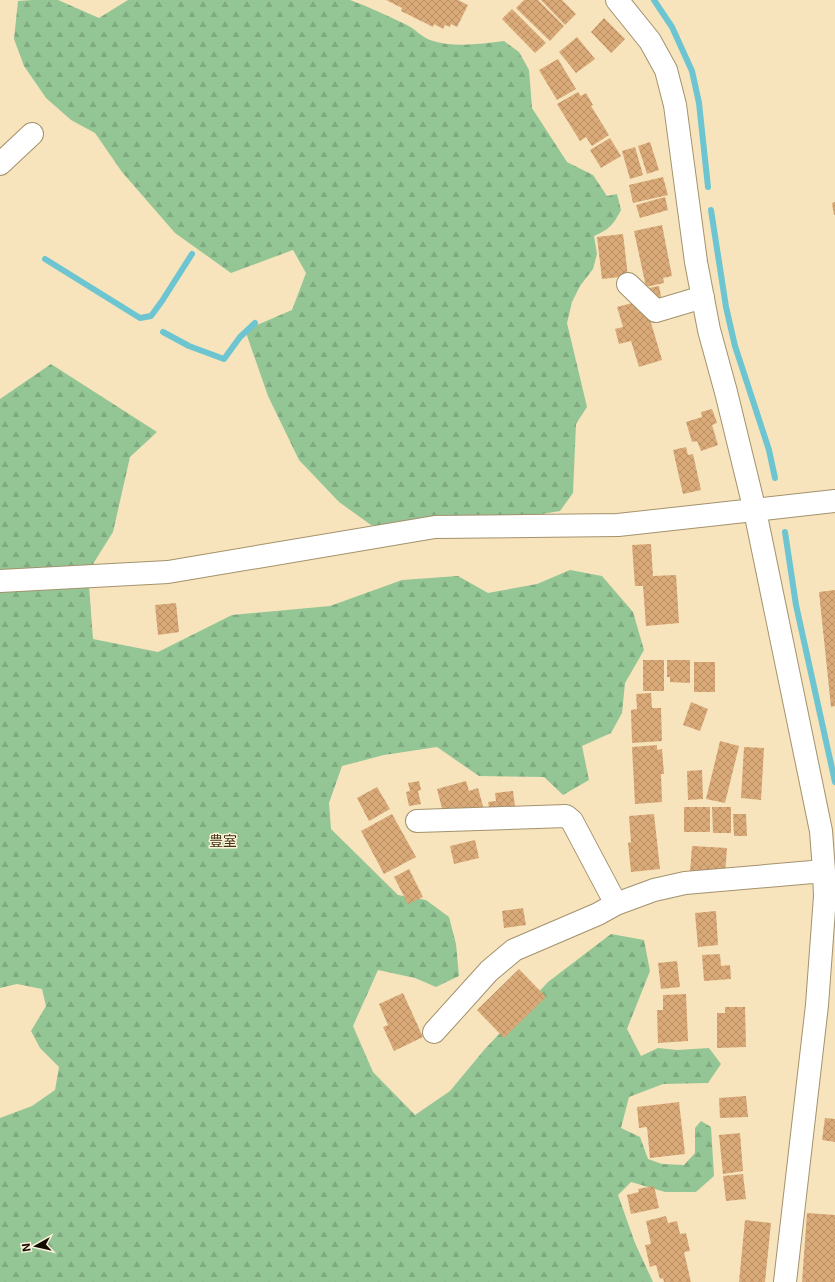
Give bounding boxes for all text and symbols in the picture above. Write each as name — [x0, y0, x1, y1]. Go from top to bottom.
district label: 豊室 — [209, 832, 237, 849]
north arrow — [16, 1226, 56, 1266]
text: N — [19, 1242, 34, 1253]

